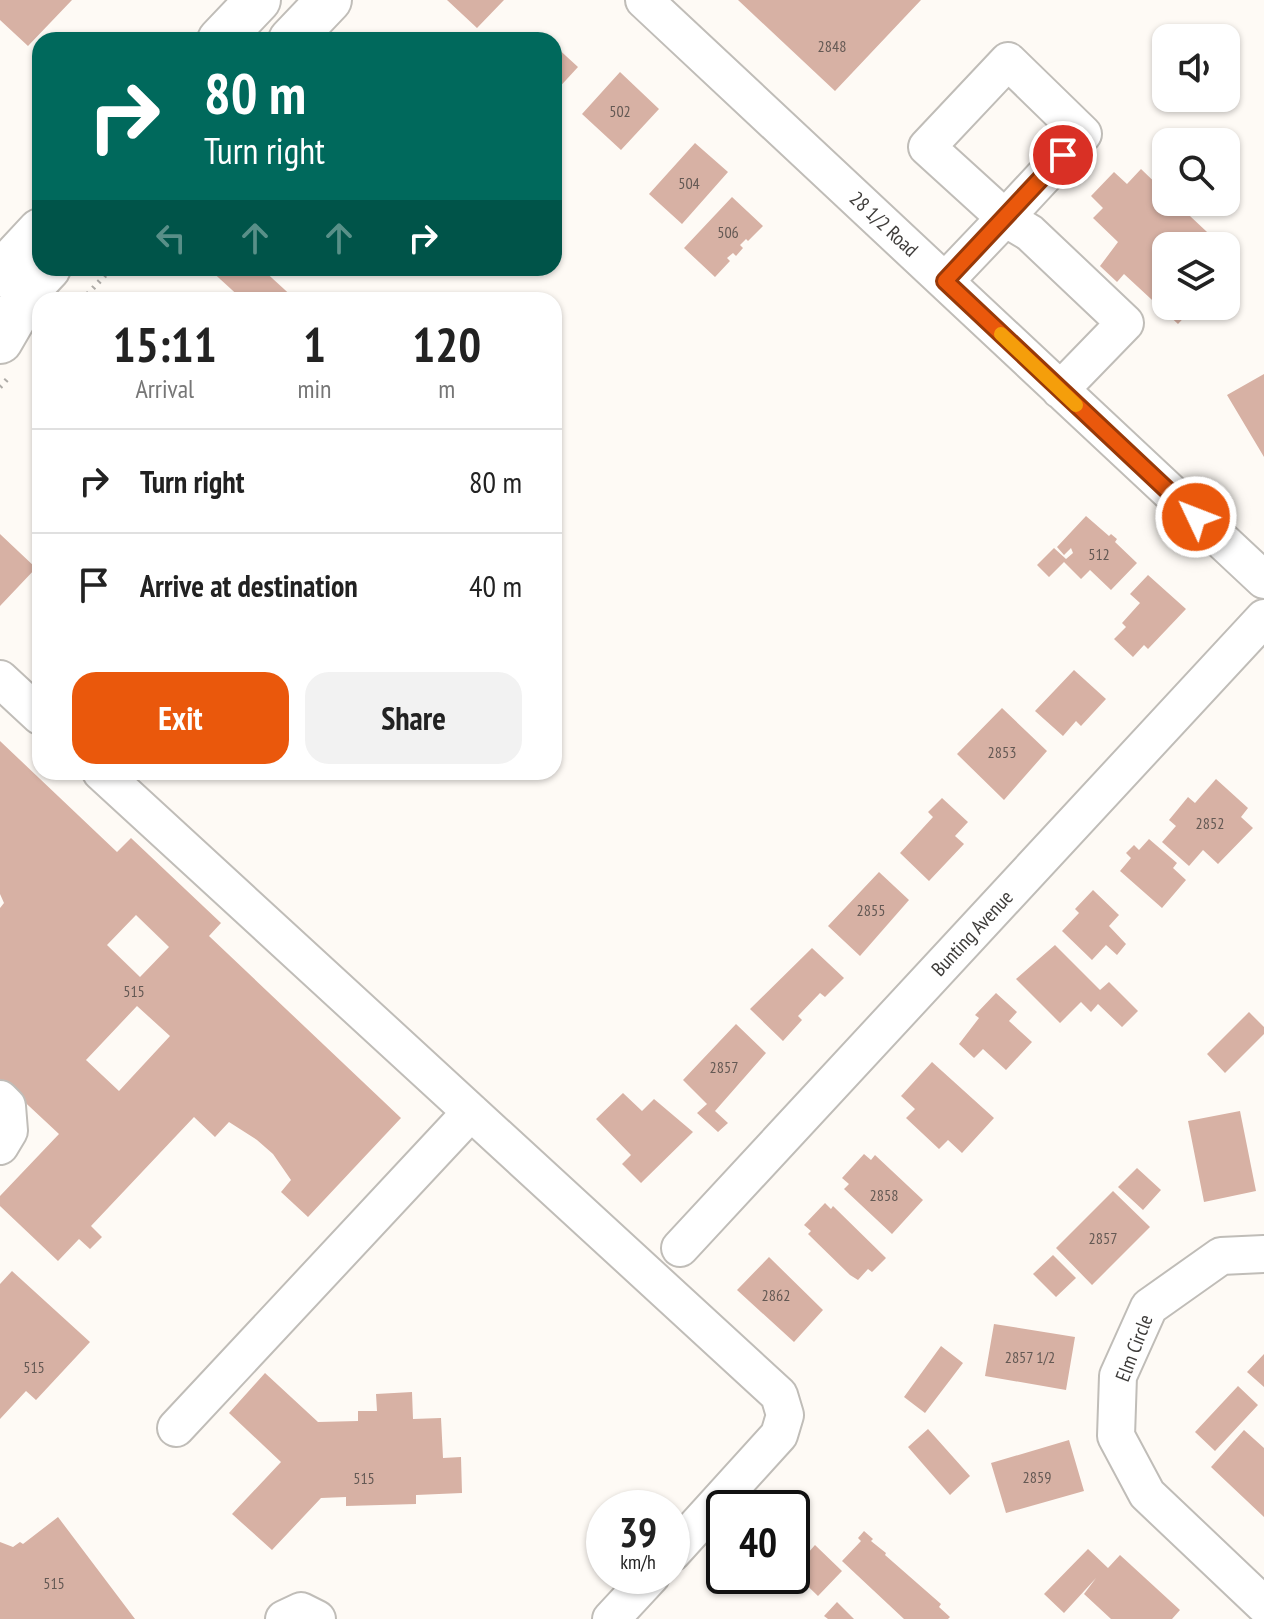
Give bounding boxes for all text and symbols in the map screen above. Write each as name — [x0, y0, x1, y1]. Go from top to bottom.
map controls — [1152, 24, 1240, 320]
button: sound — [1152, 24, 1240, 112]
house number: 2848 — [818, 36, 846, 56]
text: 80 m — [204, 57, 306, 129]
icon: right — [72, 64, 176, 168]
house number: 502 — [609, 101, 631, 121]
pin — [1029, 121, 1097, 189]
text: Turn right — [204, 127, 325, 174]
button: search — [1152, 128, 1240, 216]
icon: arrive — [1041, 133, 1085, 177]
house number: 504 — [678, 173, 700, 193]
street label: 28 1/2 Road — [844, 186, 924, 262]
icon: left — [149, 216, 193, 260]
icon: ahead — [233, 216, 277, 260]
icon: ahead — [317, 216, 361, 260]
icon: right — [401, 216, 445, 260]
house number: 506 — [717, 222, 739, 242]
button: layers — [1152, 232, 1240, 320]
text: 15:11 — [113, 313, 217, 375]
text: 1 — [303, 313, 326, 375]
text: 120 — [412, 313, 481, 375]
text: Arrival — [135, 372, 194, 405]
text: min — [297, 372, 331, 405]
text: m — [438, 372, 455, 405]
icon: right — [72, 459, 116, 503]
text: Turn right — [140, 462, 244, 501]
text: 80 m — [469, 462, 522, 501]
position arrow — [1154, 475, 1238, 559]
house number: 512 — [1088, 544, 1110, 564]
icon: arrive — [72, 563, 116, 607]
text: Arrive at destination — [140, 566, 358, 605]
text: 40 m — [469, 566, 522, 605]
button: Exit — [72, 672, 289, 764]
button: Share — [305, 672, 522, 764]
house number: 2853 — [988, 742, 1016, 762]
house number: 2852 — [1196, 813, 1224, 833]
street label: Bunting Avenue — [926, 884, 1018, 982]
house number: 2855 — [857, 900, 885, 920]
house number: 515 — [123, 981, 145, 1001]
house number: 2857 — [710, 1057, 738, 1077]
house number: 2858 — [870, 1185, 898, 1205]
house number: 2857 — [1089, 1228, 1117, 1248]
house number: 2862 — [762, 1285, 790, 1305]
street label: Elm Circle — [1109, 1311, 1159, 1385]
house number: 2857 1/2 — [1005, 1347, 1055, 1367]
house number: 515 — [23, 1357, 45, 1377]
house number: 2859 — [1023, 1467, 1051, 1487]
house number: 515 — [353, 1468, 375, 1488]
speed limit sign: 40 — [706, 1490, 810, 1594]
text: 39 — [619, 1506, 657, 1558]
text: km/h — [620, 1549, 656, 1575]
house number: 515 — [43, 1573, 65, 1593]

